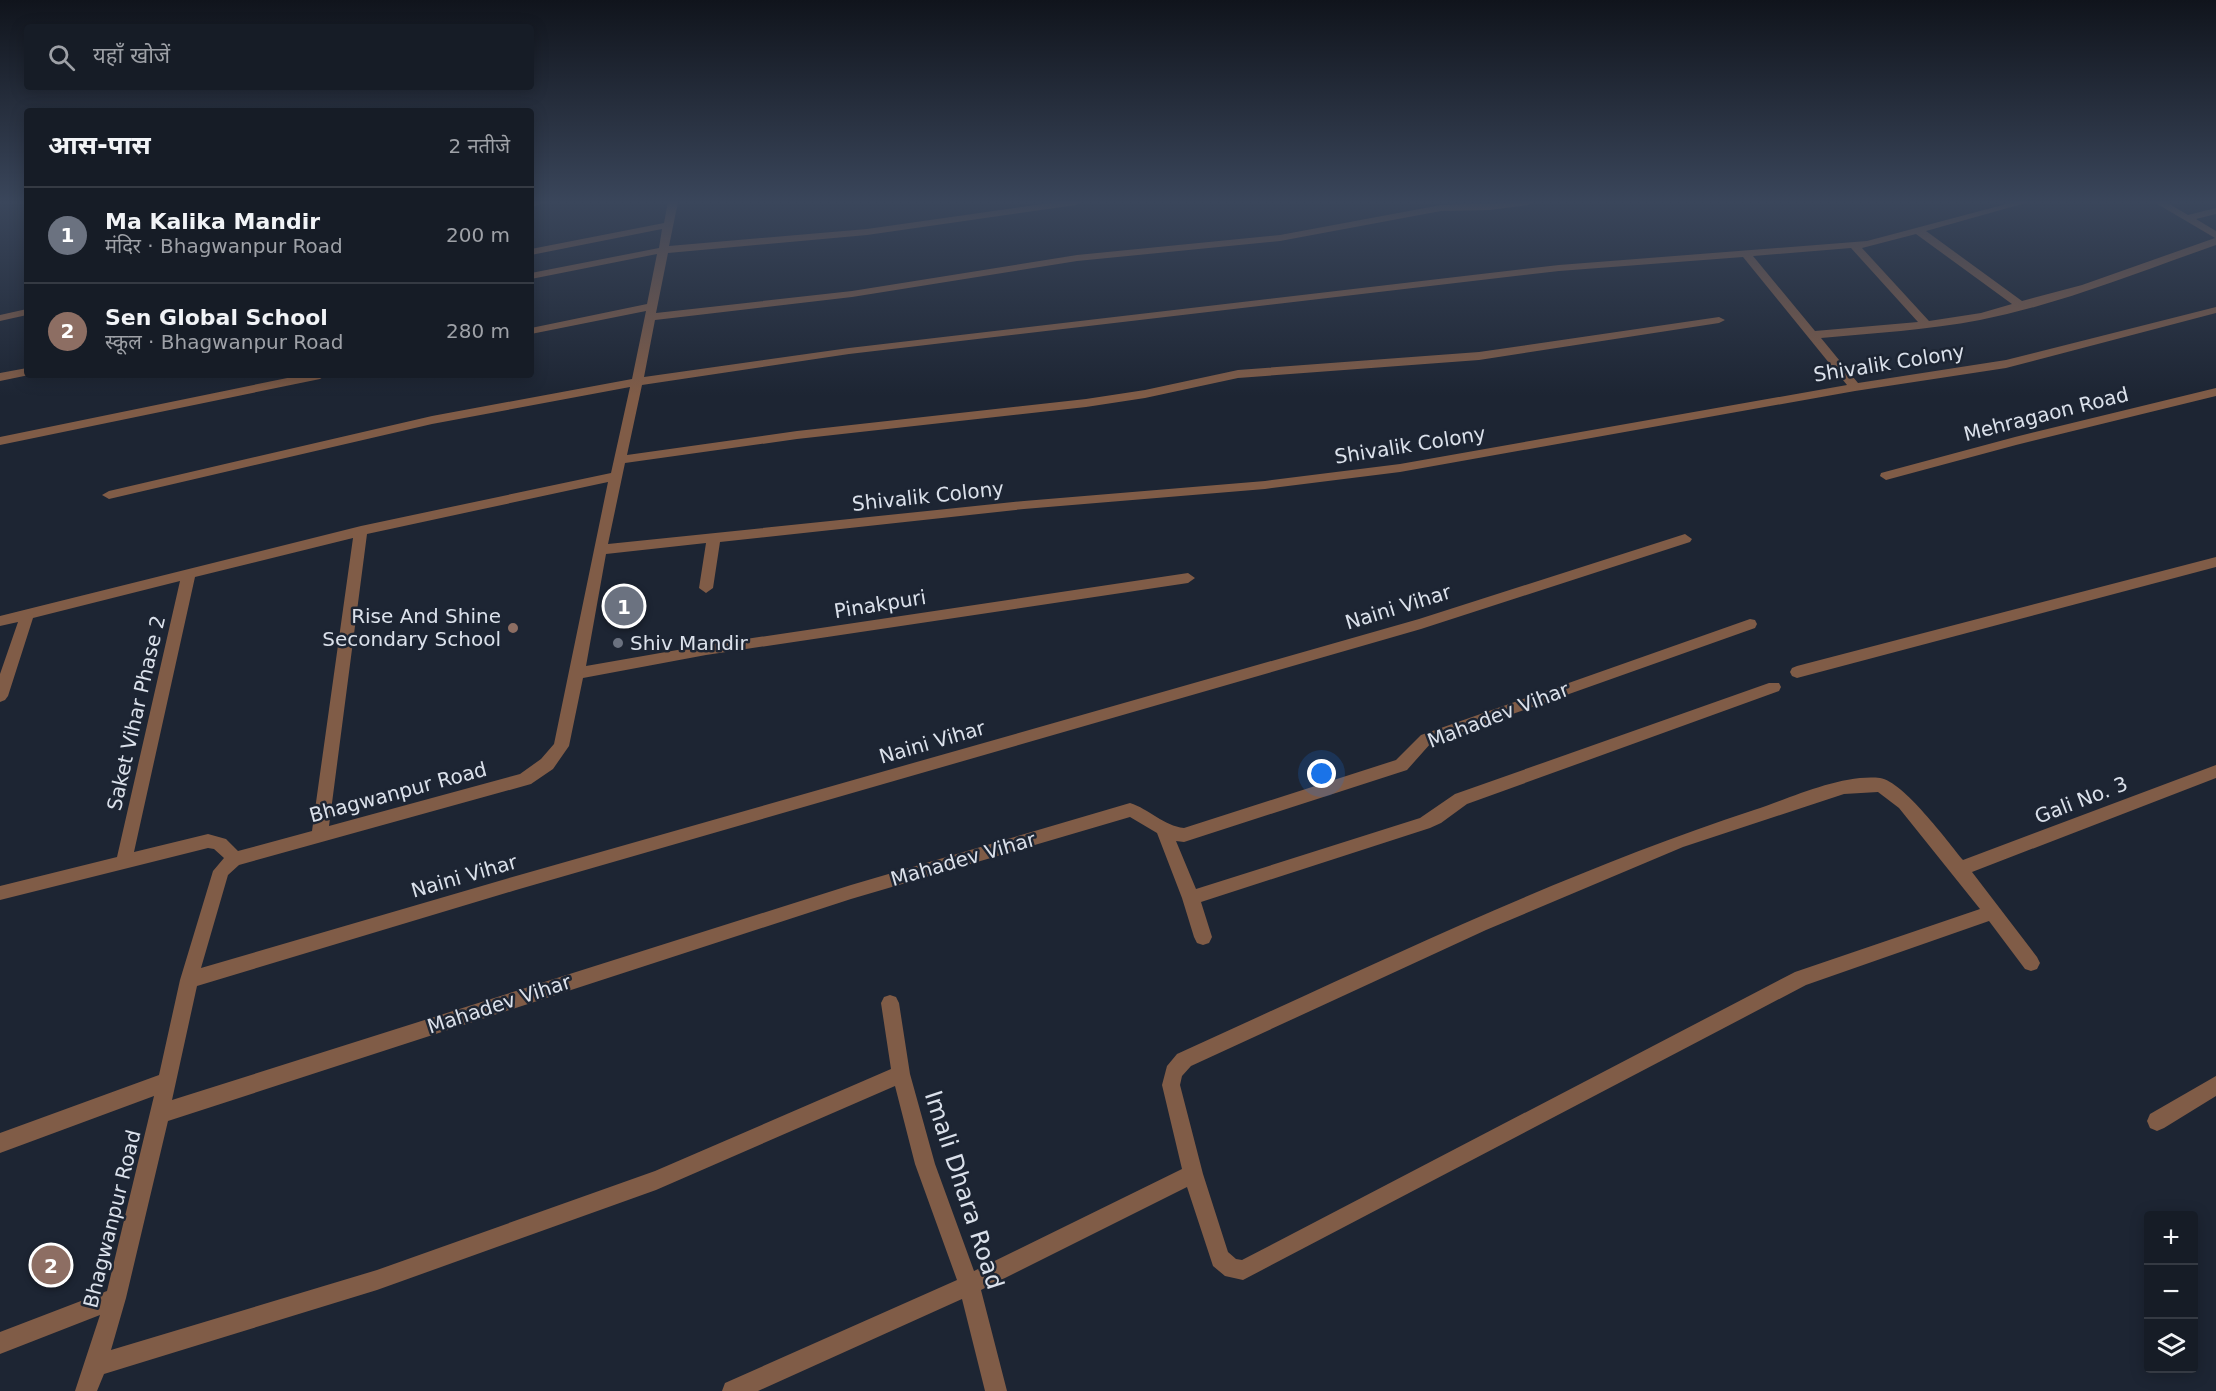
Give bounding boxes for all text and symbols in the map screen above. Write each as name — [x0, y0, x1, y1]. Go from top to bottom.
search box — [24, 24, 534, 90]
icon: search — [45, 41, 78, 74]
text: यहाँ खोजें — [93, 43, 170, 68]
text: आस-पास — [48, 130, 151, 160]
text: 2 नतीजे — [448, 134, 510, 158]
text: Ma Kalika Mandir — [105, 209, 320, 234]
text: 1 — [61, 223, 74, 247]
text: 200 m — [446, 223, 510, 247]
text: मंदिर · Bhagwanpur Road — [105, 234, 343, 258]
text: Sen Global School — [105, 305, 328, 330]
text: 2 — [61, 319, 74, 343]
text: 280 m — [446, 319, 510, 343]
text: स्कूल · Bhagwanpur Road — [105, 330, 344, 354]
street label: Shivalik Colony — [1812, 339, 1966, 387]
street label: Mehragaon Road — [1961, 382, 2131, 446]
street label: Shivalik Colony — [1333, 421, 1487, 469]
street label: Shivalik Colony — [851, 476, 1005, 516]
street label: Naini Vihar — [1342, 579, 1455, 634]
pin: 1 — [604, 584, 644, 628]
street label: Pinakpuri — [832, 585, 928, 623]
place label: Rise And Shine Secondary School — [322, 604, 501, 651]
street label: Saket Vihar Phase 2 — [102, 613, 170, 813]
marker: Rise And Shine Secondary School — [506, 621, 520, 635]
place label: Shiv Mandir — [630, 631, 749, 655]
marker: Shiv Mandir — [611, 636, 625, 650]
street label: Mahadev Vihar — [1424, 677, 1573, 753]
street label: Naini Vihar — [876, 715, 989, 769]
street label: Bhagwanpur Road — [307, 757, 489, 827]
your location — [1307, 759, 1336, 788]
street label: Gali No. 3 — [2031, 771, 2131, 829]
street label: Mahadev Vihar — [888, 827, 1039, 891]
street label: Naini Vihar — [408, 849, 521, 903]
street label: Mahadev Vihar — [424, 969, 575, 1039]
street label: Imali Dhara Road — [919, 1087, 1009, 1293]
street label: Bhagwanpur Road — [78, 1127, 146, 1311]
map controls — [2144, 1211, 2198, 1373]
button: + — [2144, 1211, 2198, 1265]
pin: 2 — [32, 1242, 70, 1288]
button: − — [2144, 1265, 2198, 1319]
button: layers — [2144, 1319, 2198, 1373]

